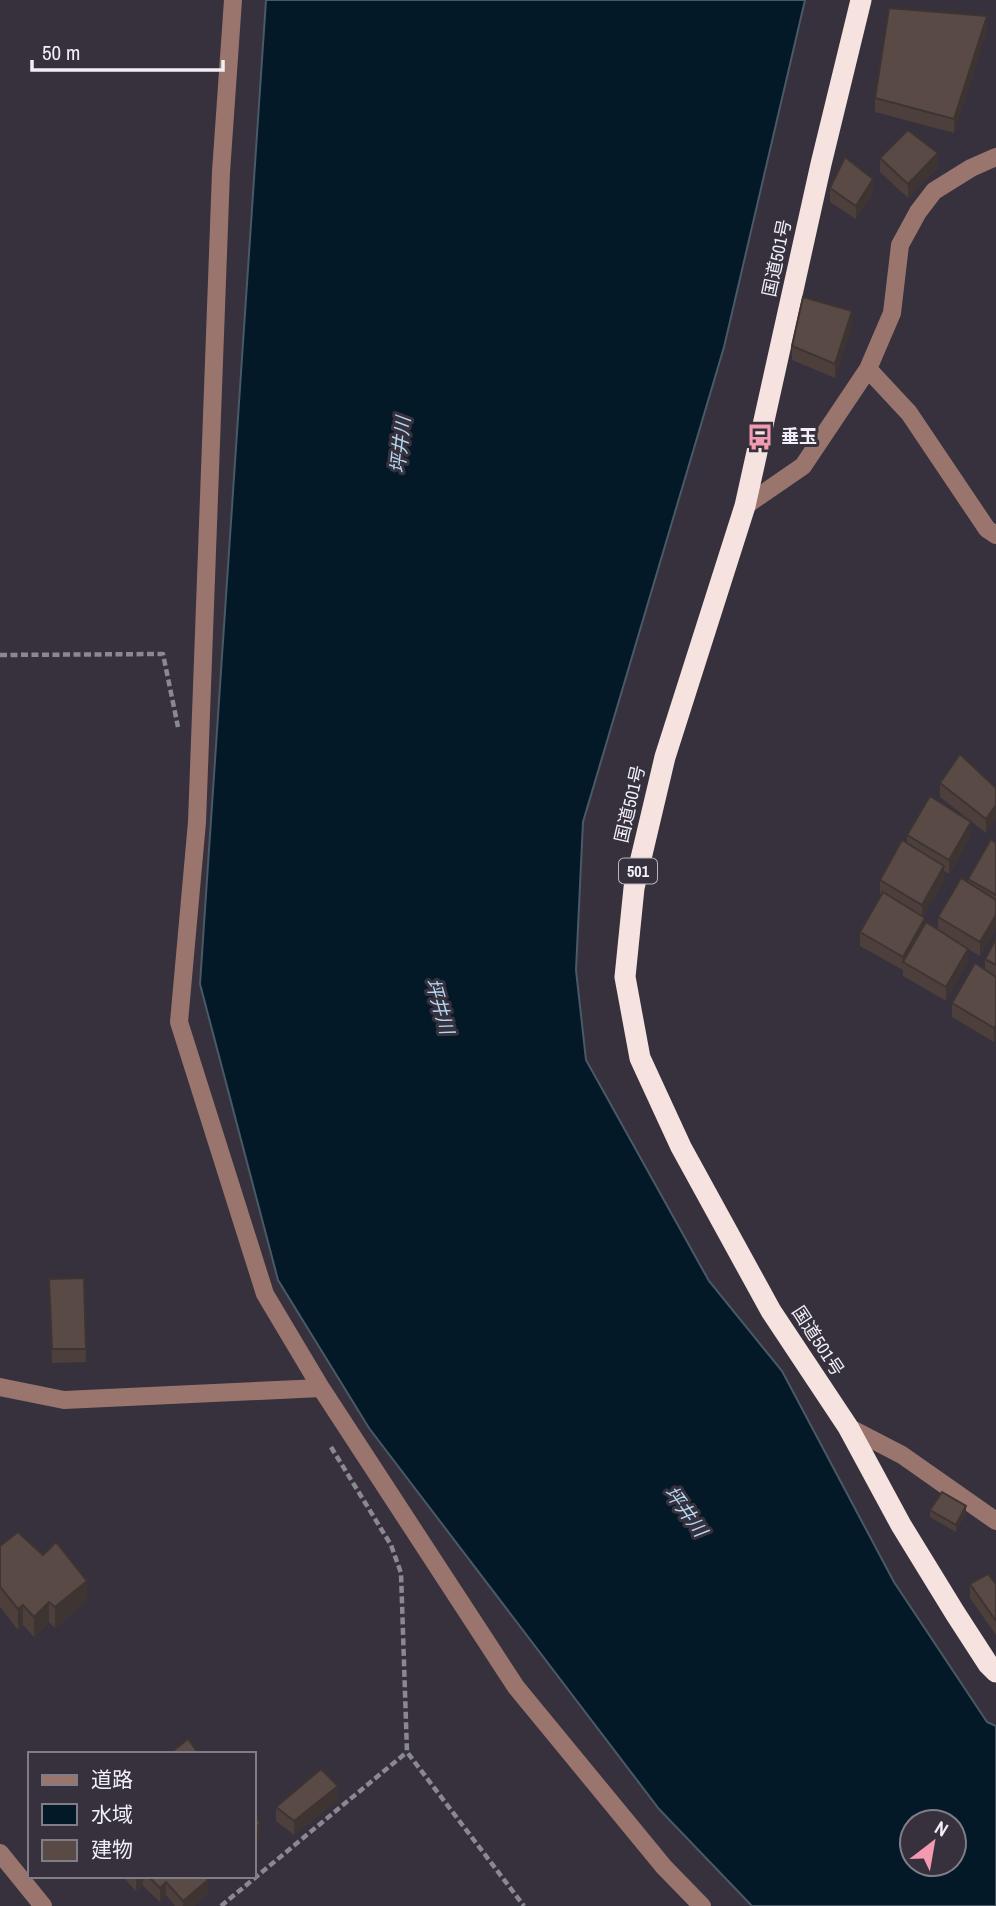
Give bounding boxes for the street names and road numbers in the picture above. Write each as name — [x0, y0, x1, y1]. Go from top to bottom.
street label: 国道501号 — [756, 217, 797, 299]
street label: 国道501号 — [608, 763, 651, 845]
road number: 501 — [619, 858, 657, 884]
street label: 国道501号 — [787, 1301, 850, 1381]

